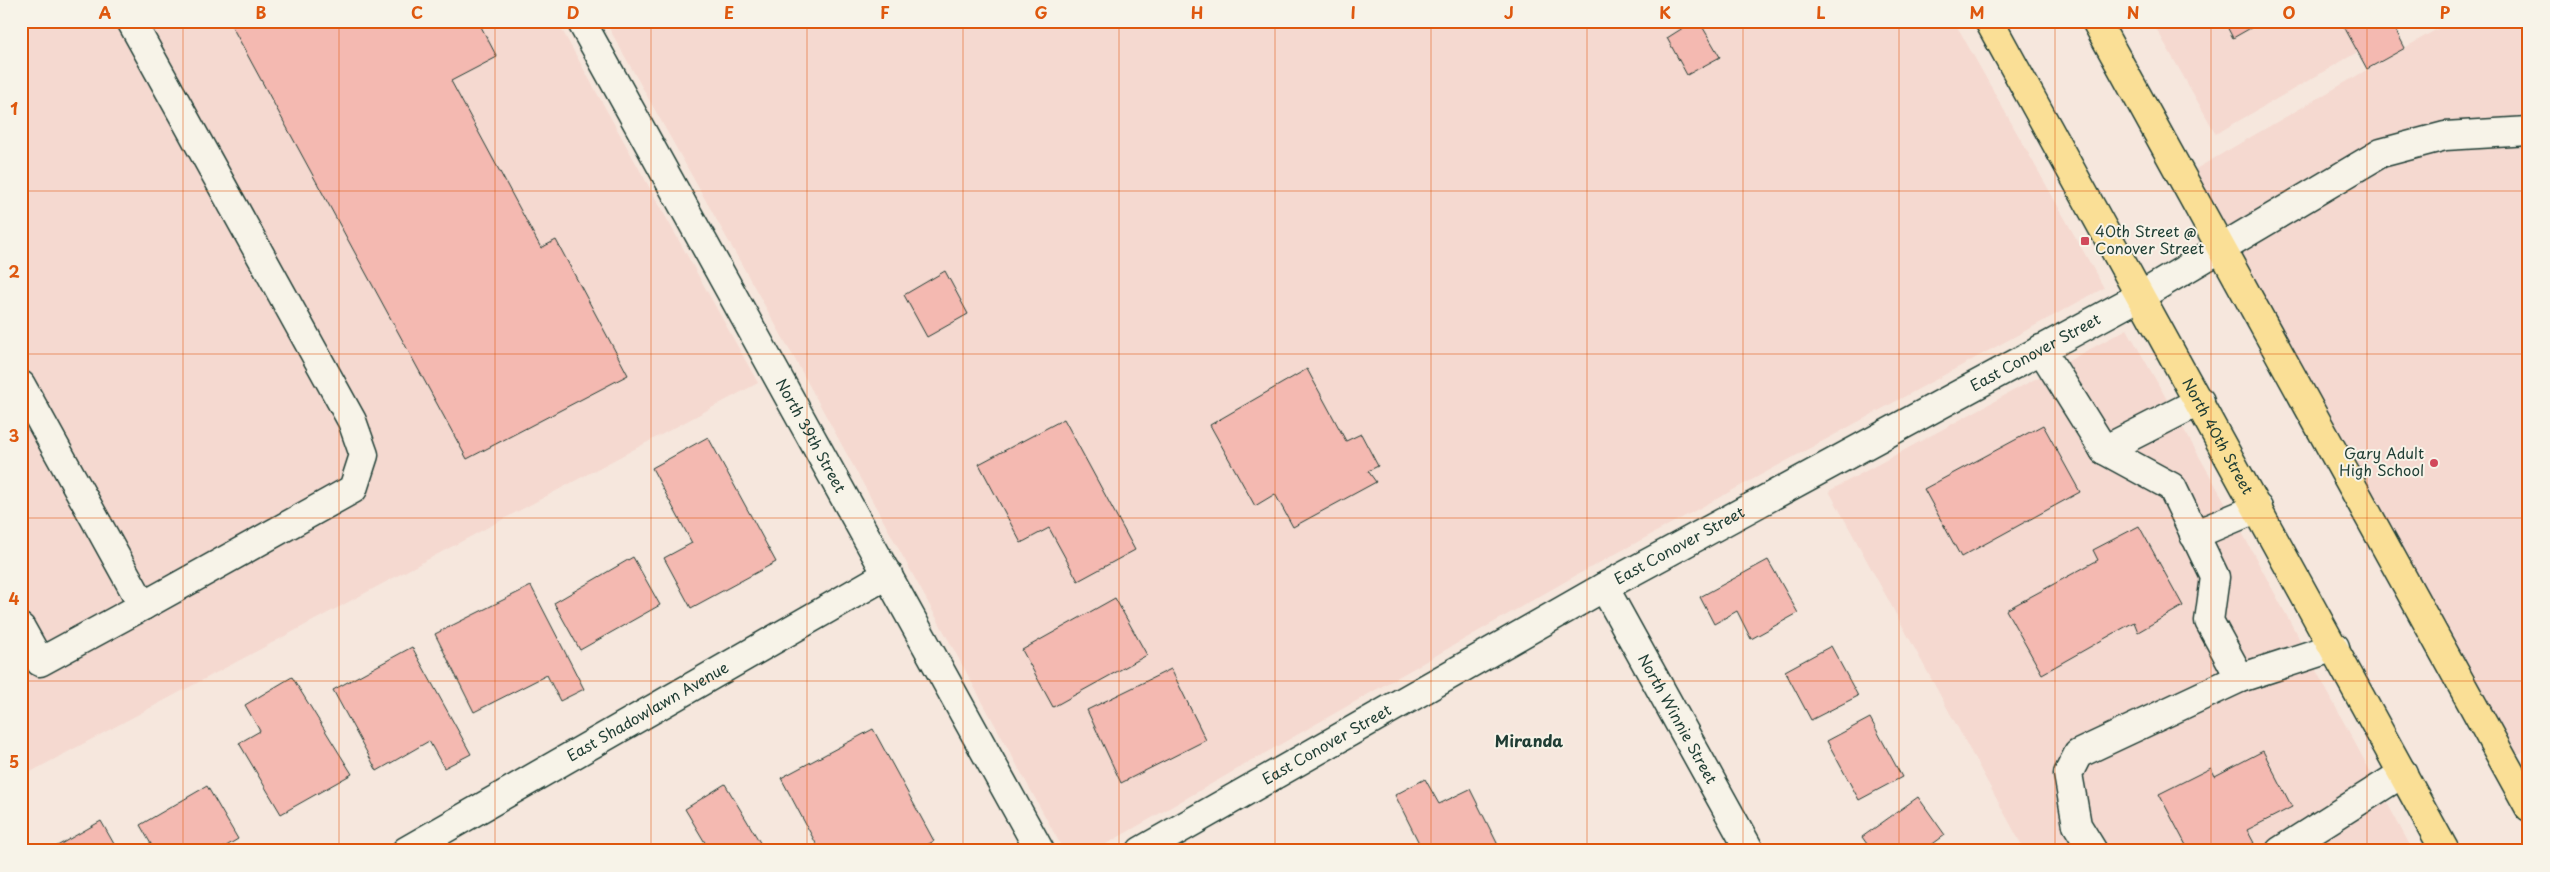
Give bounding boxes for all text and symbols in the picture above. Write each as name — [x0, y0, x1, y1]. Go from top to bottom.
text: A — [99, 0, 112, 24]
text: B — [256, 0, 267, 24]
text: C — [411, 0, 423, 24]
text: D — [567, 0, 579, 24]
text: E — [724, 0, 734, 24]
text: F — [880, 0, 890, 24]
text: G — [1034, 0, 1048, 24]
text: H — [1191, 0, 1203, 24]
text: I — [1350, 0, 1356, 24]
text: J — [1504, 0, 1514, 24]
text: K — [1659, 0, 1671, 24]
text: L — [1816, 0, 1826, 24]
text: M — [1969, 0, 1985, 24]
text: N — [2127, 0, 2139, 24]
text: O — [2283, 0, 2296, 24]
text: P — [2440, 0, 2451, 24]
text: 1 — [10, 96, 18, 120]
place label: 40th Street @ Conover Street — [2095, 219, 2204, 259]
marker: 40th Street @ Conover Street — [2079, 235, 2091, 247]
text: 2 — [8, 259, 20, 283]
street label: East Conover Street — [1965, 307, 2104, 396]
street label: North 40th Street — [2177, 373, 2260, 498]
street label: North 39th Street — [771, 374, 853, 496]
text: 3 — [9, 423, 19, 447]
place label: Gary Adult High School — [2339, 441, 2424, 481]
marker: Gary Adult High School — [2428, 457, 2440, 469]
street label: East Conover Street — [1609, 500, 1748, 589]
text: 4 — [9, 586, 20, 610]
street label: North Winnie Street — [1633, 649, 1724, 788]
street label: East Shadowlawn Avenue — [562, 655, 732, 766]
street label: East Conover Street — [1257, 698, 1395, 790]
district label: Miranda — [1495, 728, 1563, 752]
text: 5 — [9, 749, 19, 773]

